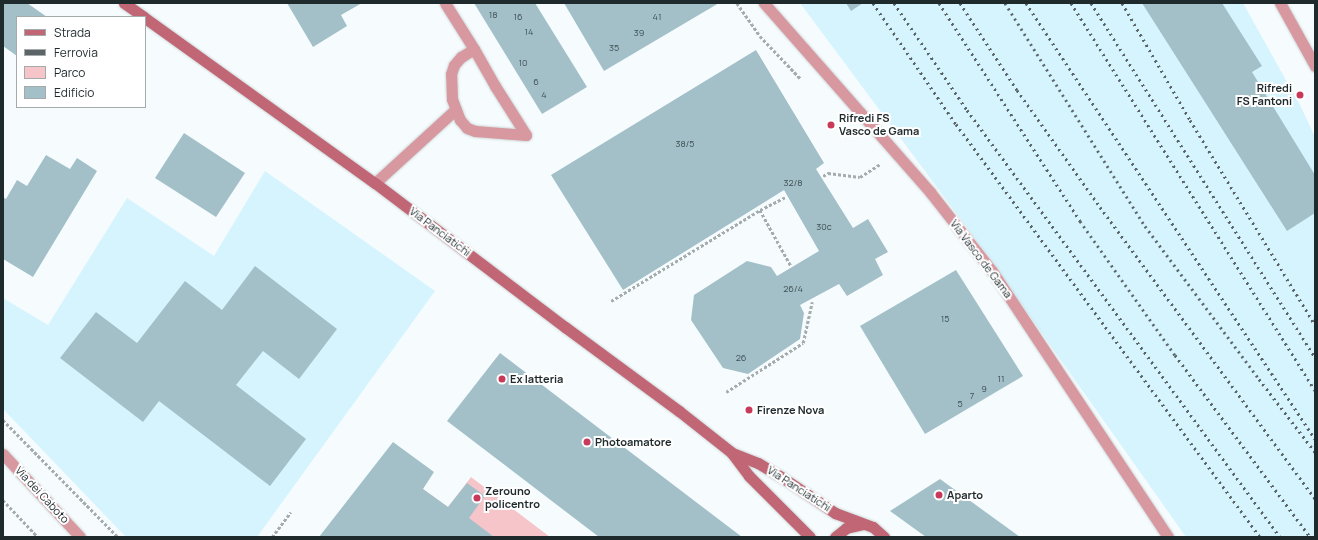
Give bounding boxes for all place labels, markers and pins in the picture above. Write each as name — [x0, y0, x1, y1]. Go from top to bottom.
place label: Rifredi FS Fantoni — [1237, 82, 1292, 108]
marker: Rifredi FS Fantoni — [1295, 90, 1305, 100]
place label: Rifredi FS Vasco de Gama — [839, 112, 919, 138]
marker: Rifredi FS Vasco de Gama — [826, 120, 836, 130]
place label: Ex latteria — [510, 372, 563, 386]
marker: Ex latteria — [497, 374, 507, 384]
place label: Firenze Nova — [757, 403, 824, 417]
marker: Firenze Nova — [744, 405, 754, 415]
place label: Photoamatore — [595, 435, 672, 449]
marker: Photoamatore — [582, 437, 592, 447]
place label: Zerouno policentro — [485, 485, 540, 511]
place label: Aparto — [947, 488, 983, 502]
marker: Aparto — [934, 490, 944, 500]
marker: Zerouno policentro — [472, 493, 482, 503]

